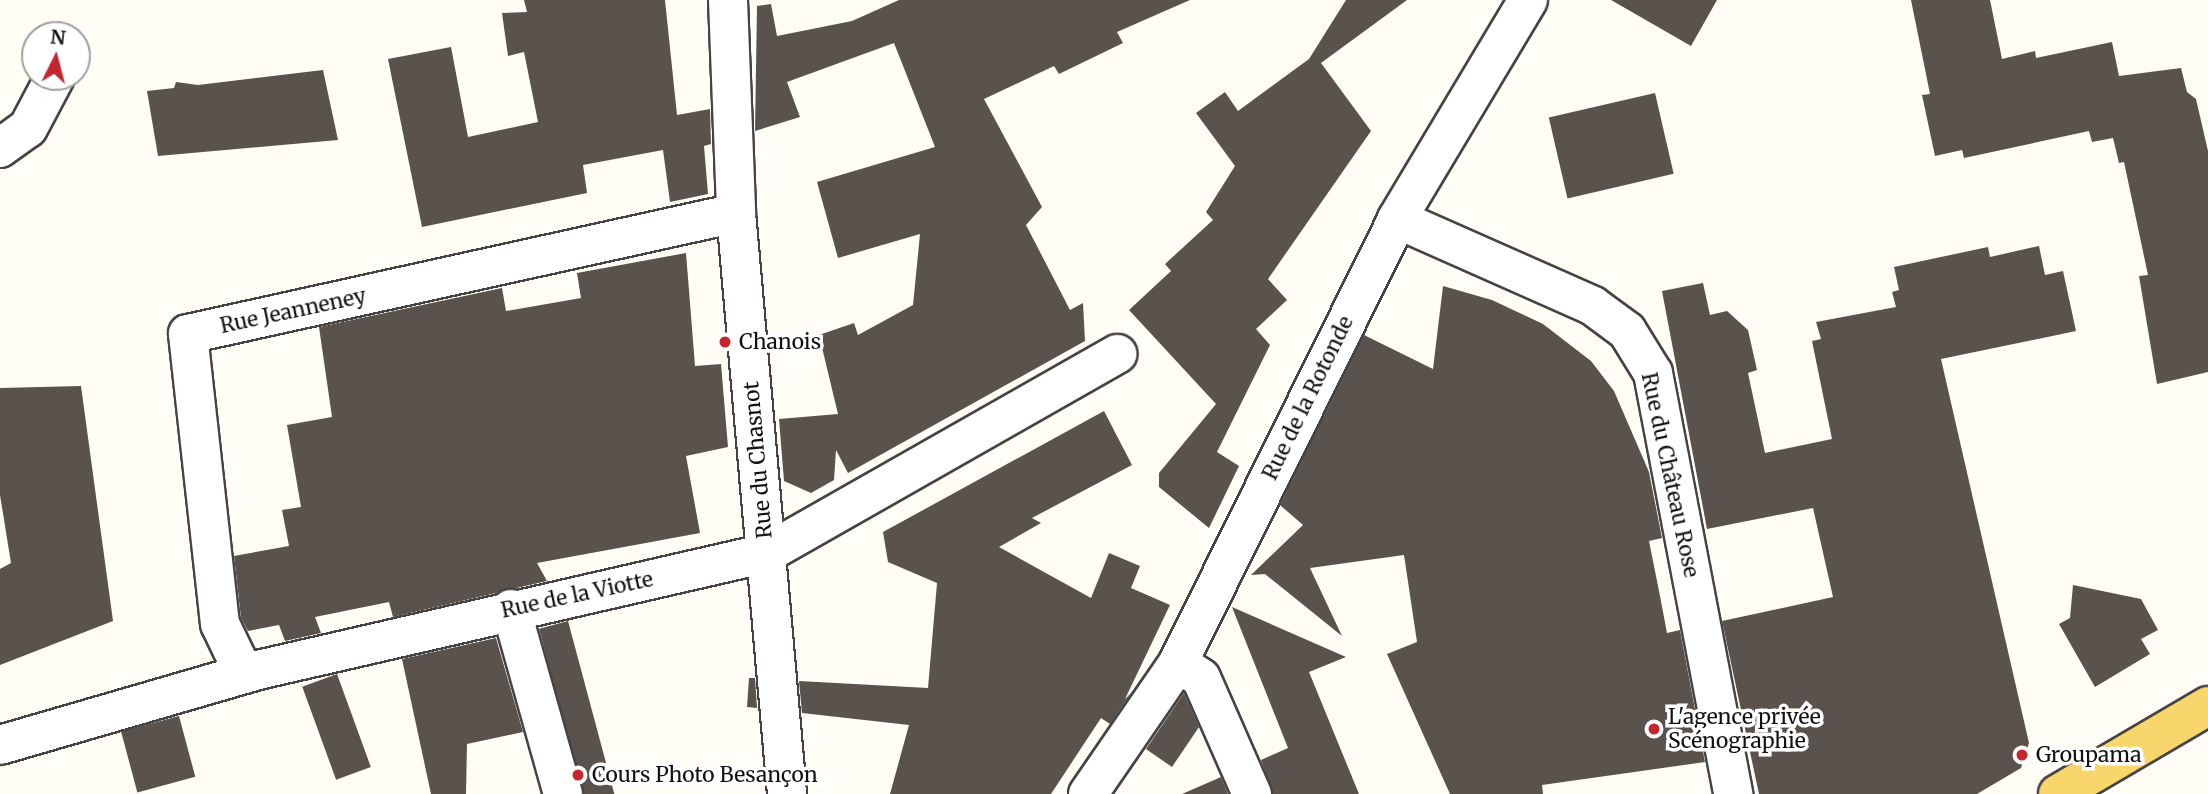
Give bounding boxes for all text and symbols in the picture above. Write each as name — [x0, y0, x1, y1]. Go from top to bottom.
north arrow — [21, 21, 91, 91]
text: N — [49, 24, 67, 50]
street label: Rue Jeanneney — [218, 283, 368, 339]
street label: Rue de la Rotonde — [1257, 312, 1359, 484]
place label: Chanois — [739, 329, 821, 355]
marker: Chanois — [717, 334, 733, 350]
street label: Rue du Château Rose — [1636, 370, 1704, 580]
street label: Rue du Chasnot — [739, 380, 777, 540]
street label: Rue de la Viotte — [499, 567, 655, 623]
place label: L'agence privée Scénographie — [1668, 704, 1821, 754]
marker: L'agence privée Scénographie — [1646, 721, 1662, 737]
place label: Groupama — [2036, 742, 2141, 768]
marker: Groupama — [2014, 747, 2030, 763]
place label: Cours Photo Besançon — [592, 762, 818, 788]
marker: Cours Photo Besançon — [570, 767, 586, 783]

